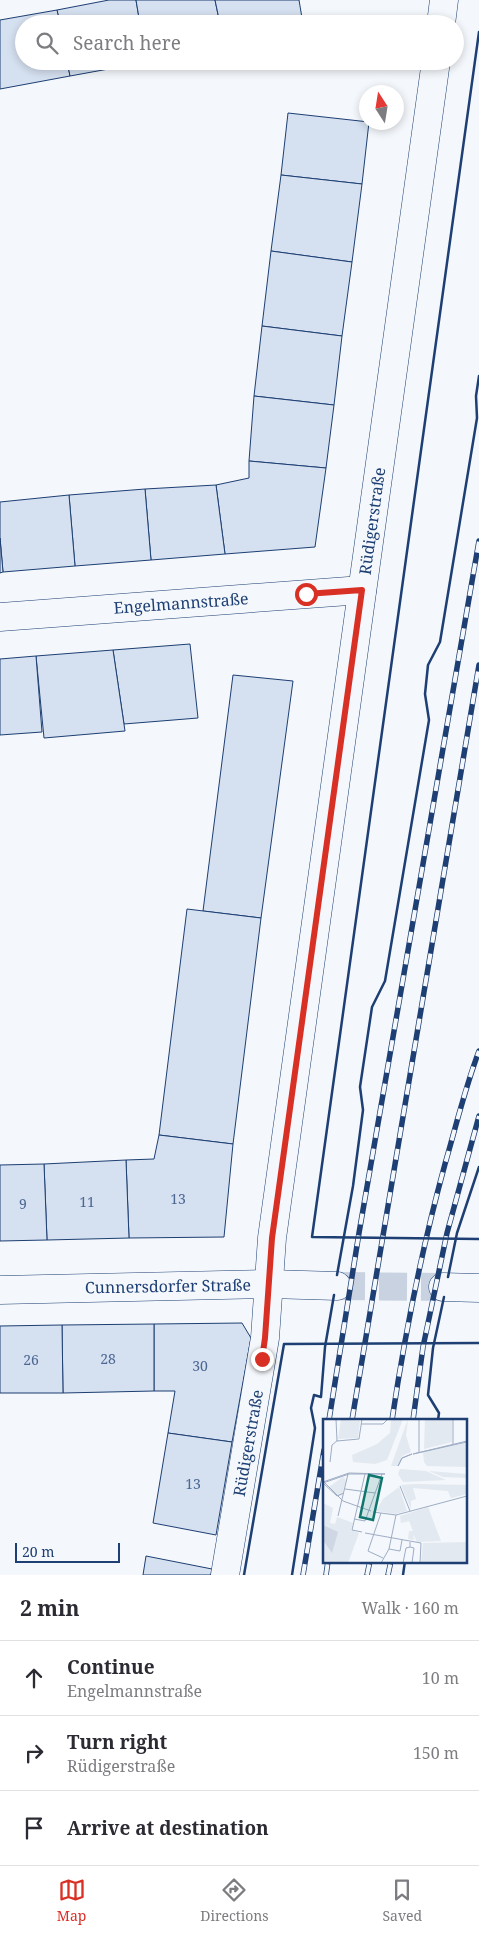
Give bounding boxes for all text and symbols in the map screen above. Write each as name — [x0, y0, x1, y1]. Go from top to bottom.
search box — [15, 15, 464, 70]
icon: search — [33, 29, 61, 57]
text: Search here — [73, 30, 181, 56]
north arrow — [359, 85, 404, 130]
street label: Rüdigerstraße — [354, 466, 390, 576]
route start — [295, 583, 318, 606]
street label: Engelmannstraße — [113, 587, 249, 619]
house number: 13 — [170, 1189, 186, 1208]
house number: 11 — [79, 1192, 95, 1211]
house number: 9 — [19, 1194, 27, 1213]
street label: Cunnersdorfer Straße — [85, 1274, 251, 1298]
route end — [251, 1348, 274, 1371]
house number: 28 — [100, 1349, 116, 1368]
house number: 26 — [23, 1350, 39, 1369]
house number: 30 — [192, 1356, 208, 1375]
street label: Rüdigerstraße — [228, 1388, 268, 1498]
inset map — [323, 1419, 466, 1562]
house number: 13 — [185, 1474, 201, 1493]
scale bar — [15, 1540, 120, 1563]
text: 20 m — [22, 1542, 55, 1561]
text: 2 min — [20, 1594, 79, 1622]
text: Walk · 160 m — [362, 1597, 459, 1619]
text: Continue — [67, 1654, 155, 1680]
icon: ahead — [20, 1664, 48, 1692]
text: 10 m — [422, 1667, 459, 1689]
text: Engelmannstraße — [67, 1680, 202, 1702]
text: Turn right — [67, 1729, 167, 1755]
icon: right — [20, 1739, 48, 1767]
text: 150 m — [413, 1742, 459, 1764]
text: Rüdigerstraße — [67, 1755, 175, 1777]
icon: arrive — [20, 1814, 48, 1842]
text: Arrive at destination — [67, 1815, 269, 1841]
tab: Map — [57, 1876, 86, 1925]
tab: Directions — [200, 1876, 269, 1925]
tab: Saved — [382, 1876, 422, 1925]

